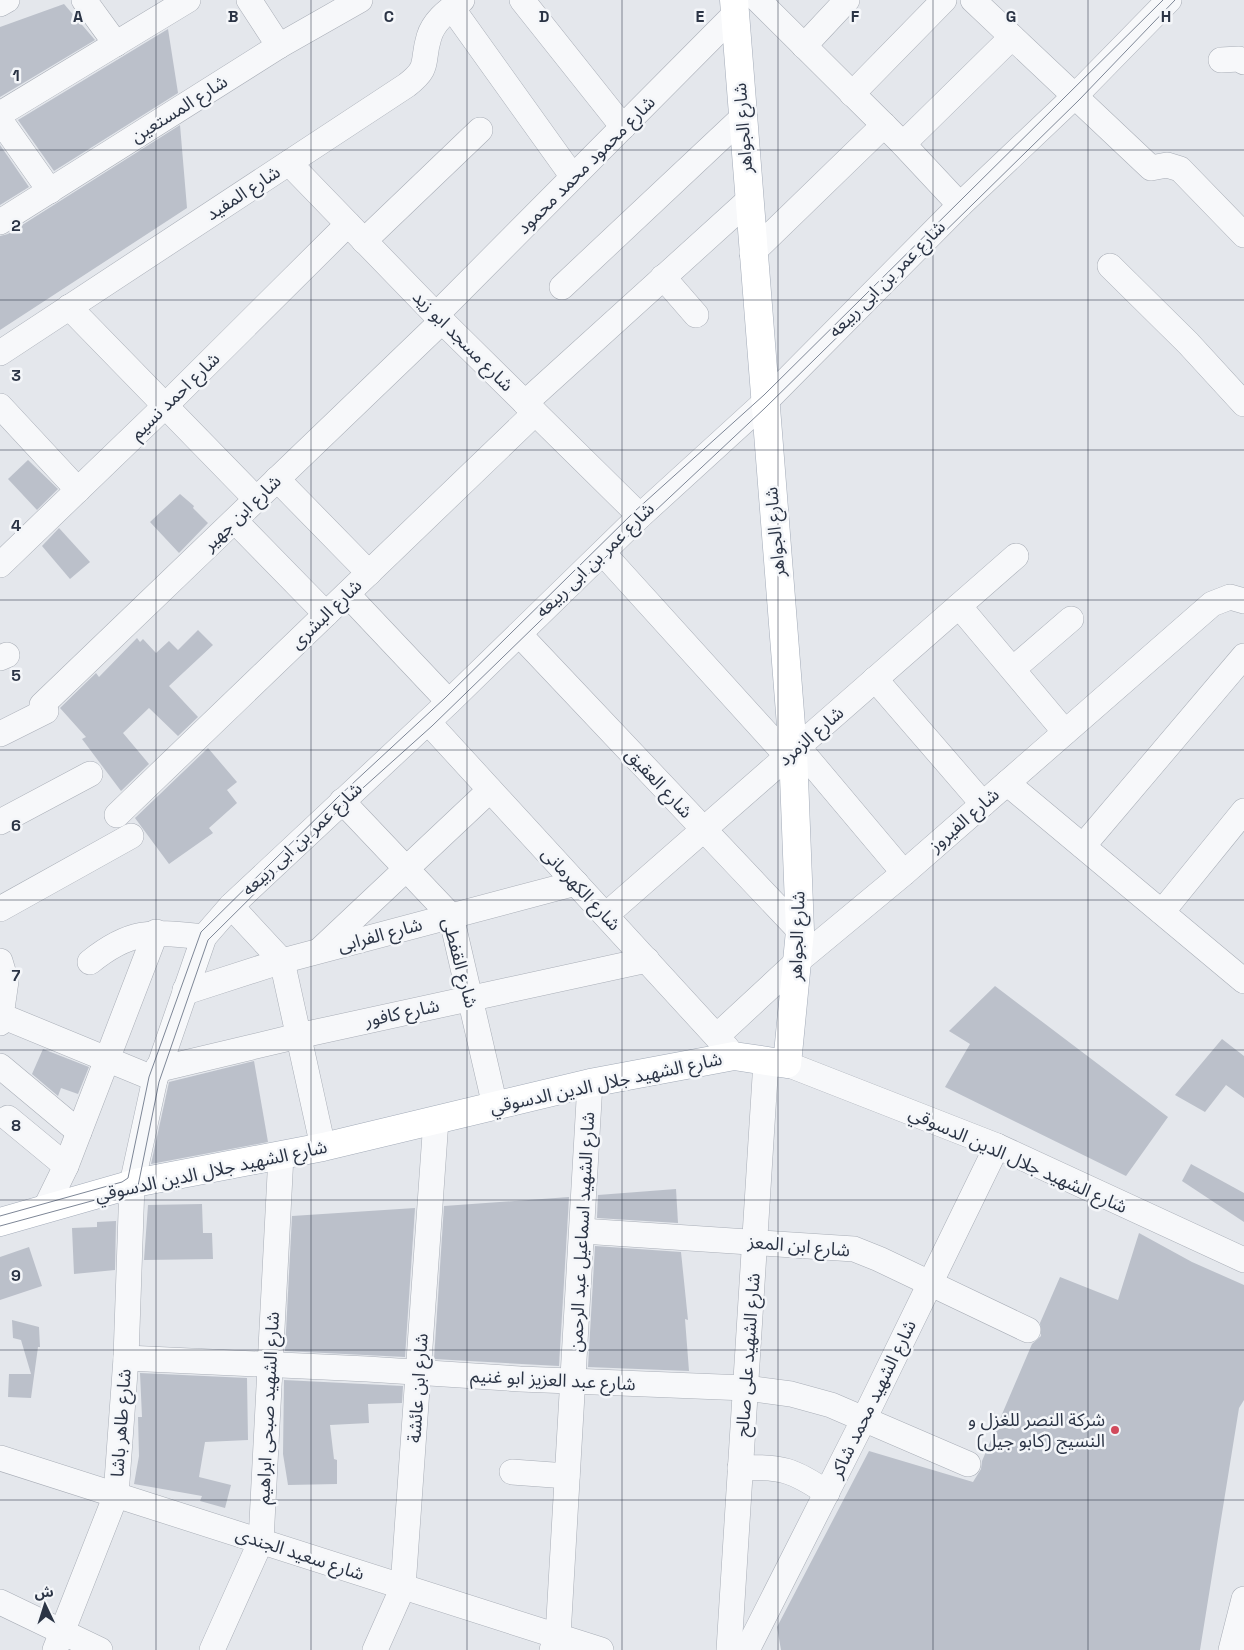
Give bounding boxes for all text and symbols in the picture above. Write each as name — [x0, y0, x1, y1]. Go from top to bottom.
text: A — [73, 6, 83, 27]
text: B — [228, 6, 238, 27]
text: C — [384, 6, 394, 27]
text: D — [539, 6, 549, 27]
text: E — [696, 6, 705, 27]
text: F — [851, 6, 860, 27]
text: G — [1006, 6, 1016, 27]
text: H — [1161, 6, 1171, 27]
text: 1 — [12, 65, 20, 86]
street label: شارع المستعين — [126, 70, 233, 150]
street label: شارع الجواهر — [728, 82, 760, 175]
street label: شارع محمود محمد محمود — [512, 91, 662, 241]
street label: شارع المفيد — [201, 160, 286, 228]
text: 2 — [11, 215, 21, 236]
street label: شارع عمر بن ابى ربيعه — [823, 215, 952, 344]
street label: شارع مسجد ابو زيد — [406, 285, 519, 398]
street label: شارع احمد نسيم — [125, 347, 227, 446]
text: 3 — [11, 365, 21, 386]
street label: شارع ابن جهير — [197, 470, 288, 559]
street label: شارع الجواهر — [759, 486, 793, 579]
street label: شارع عمر بن ابى ربيعه — [530, 497, 661, 624]
text: 4 — [11, 515, 21, 536]
street label: شارع البشرى — [285, 574, 368, 656]
text: 5 — [11, 665, 21, 686]
street label: شارع الزمرد — [773, 701, 850, 773]
street label: شارع العقيق — [619, 743, 698, 825]
street label: شارع عمر بن ابى ربيعه — [237, 777, 369, 903]
street label: شارع الفيروز — [923, 783, 1006, 859]
text: 6 — [11, 815, 21, 836]
street label: شارع الكهرمانى — [535, 842, 626, 937]
street label: شارع الجواهر — [783, 890, 813, 983]
street label: شارع الفرابى — [335, 912, 425, 960]
street label: شارع القفطى — [435, 915, 484, 1011]
text: 7 — [12, 965, 21, 986]
street label: شارع كافور — [362, 993, 442, 1035]
street label: شارع الشهيد جلال الدين الدسوقي — [488, 1047, 725, 1121]
street label: شارع الشهيد جلال الدين الدسوقي — [904, 1101, 1131, 1221]
street label: شارع الشهيد اسماعيل عبد الرحمن — [564, 1111, 602, 1353]
text: 8 — [11, 1115, 21, 1136]
street label: شارع الشهيد جلال الدين الدسوقي — [93, 1135, 330, 1209]
street label: شارع ابن المعز — [746, 1229, 851, 1264]
text: 9 — [11, 1265, 21, 1286]
street label: شارع الشهيد على صالح — [730, 1272, 768, 1438]
street label: شارع الشهيد صبحى ابراهيم — [251, 1311, 287, 1505]
street label: شارع الشهيد محمد شاكر — [824, 1316, 924, 1484]
street label: شارع ابن عائشة — [402, 1332, 436, 1444]
street label: شارع عبد العزيز ابو غنيم — [470, 1364, 636, 1398]
street label: شارع طاهر باشا — [105, 1368, 139, 1478]
place label: شركة النصر للغزل و النسيج (كابو جيل) — [968, 1408, 1105, 1454]
marker: شركة النصر للغزل و النسيج (كابو جيل) — [1109, 1424, 1121, 1436]
street label: شارع سعيد الجندى — [232, 1522, 367, 1588]
north arrow — [20, 1580, 70, 1630]
text: ش — [34, 1582, 54, 1602]

